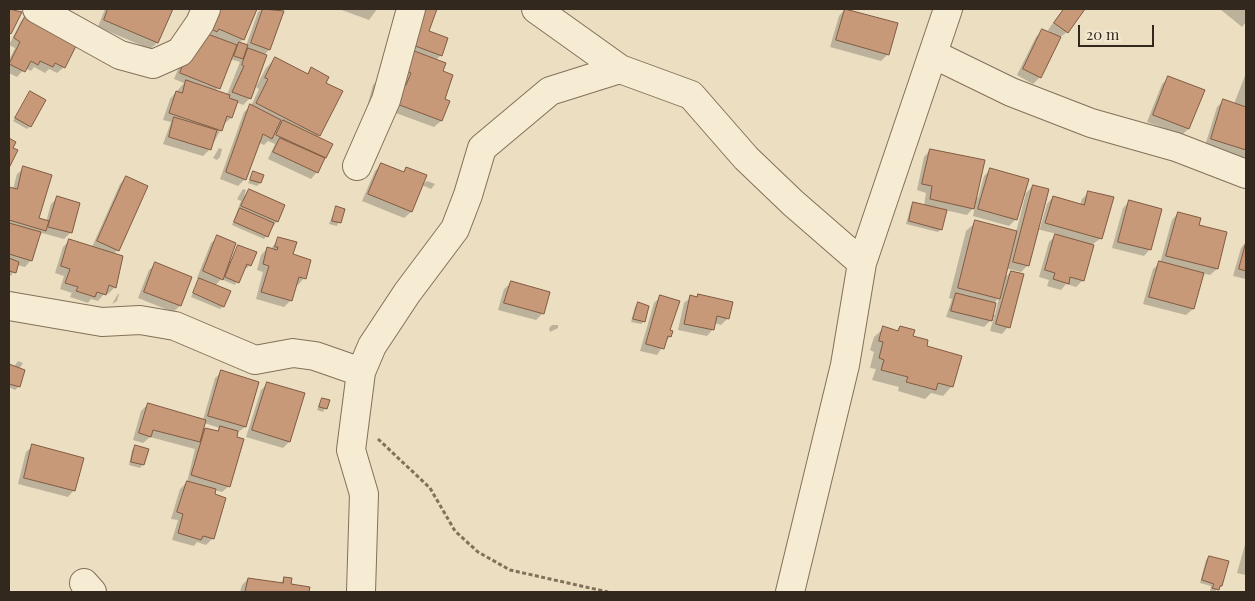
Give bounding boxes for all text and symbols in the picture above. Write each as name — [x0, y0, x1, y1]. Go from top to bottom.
scale bar — [1080, 15, 1156, 47]
text: 20 m — [1086, 24, 1119, 44]

